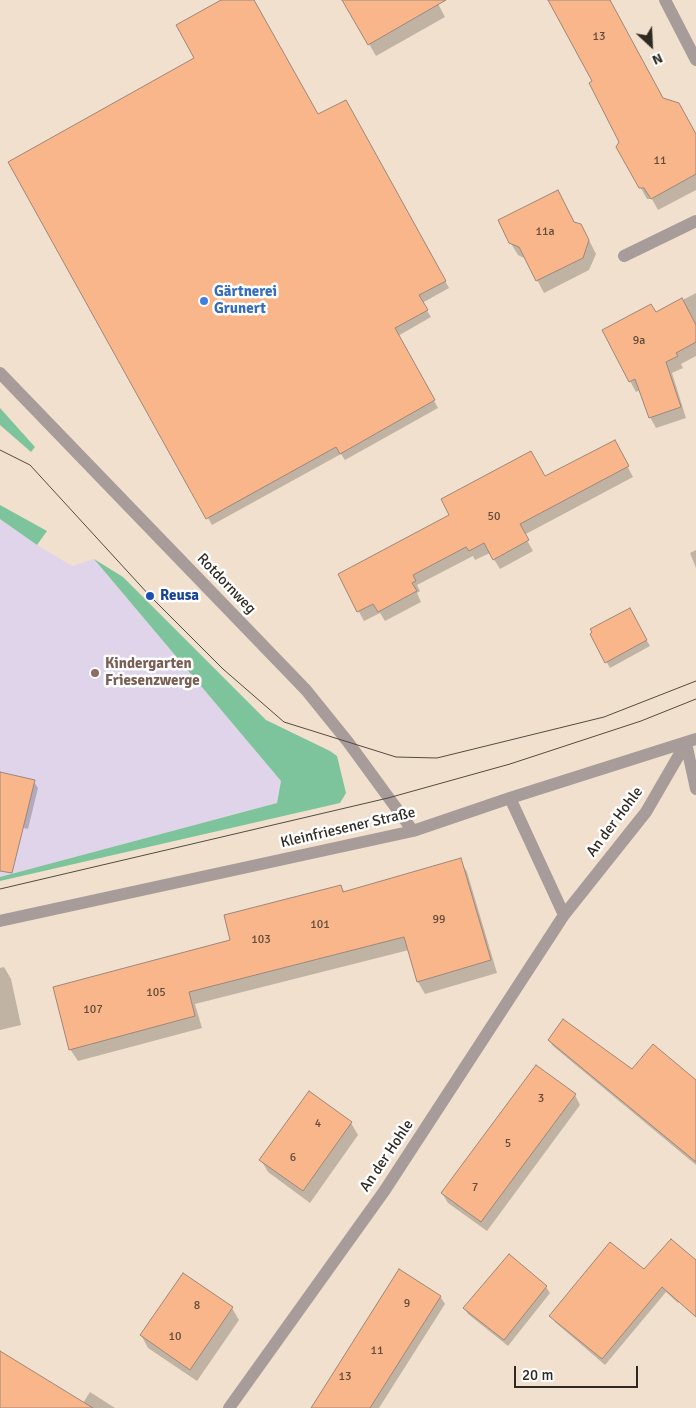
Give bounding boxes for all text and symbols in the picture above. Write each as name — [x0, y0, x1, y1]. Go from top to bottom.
north arrow — [626, 20, 676, 70]
house number: 13 — [593, 30, 605, 44]
text: N — [650, 49, 666, 69]
house number: 11 — [654, 154, 666, 168]
house number: 11a — [535, 225, 555, 239]
place label: Gärtnerei Grunert — [214, 283, 277, 318]
marker: Gärtnerei Grunert — [198, 295, 210, 307]
house number: 9a — [633, 334, 645, 348]
house number: 50 — [488, 510, 500, 524]
street label: Rotdornweg — [193, 550, 259, 618]
place label: Reusa — [160, 587, 199, 605]
marker: Reusa — [144, 590, 156, 602]
place label: Kindergarten Friesenzwerge — [105, 655, 200, 690]
marker: Kindergarten Friesenzwerge — [89, 667, 101, 679]
street label: An der Hohle — [583, 784, 647, 860]
street label: Kleinfriesener Straße — [279, 804, 417, 852]
house number: 99 — [433, 913, 445, 927]
house number: 101 — [310, 918, 330, 932]
house number: 103 — [251, 933, 271, 947]
house number: 105 — [146, 986, 166, 1000]
house number: 107 — [83, 1003, 103, 1017]
house number: 3 — [538, 1092, 544, 1106]
house number: 4 — [315, 1117, 321, 1131]
street label: An der Hohle — [356, 1117, 418, 1195]
house number: 5 — [505, 1137, 511, 1151]
house number: 6 — [290, 1151, 296, 1165]
house number: 7 — [472, 1181, 478, 1195]
house number: 9 — [404, 1297, 410, 1311]
house number: 8 — [194, 1299, 200, 1313]
house number: 10 — [169, 1330, 181, 1344]
house number: 11 — [371, 1344, 383, 1358]
scale bar — [516, 1356, 640, 1388]
text: 20 m — [522, 1366, 553, 1384]
house number: 13 — [339, 1370, 351, 1384]

